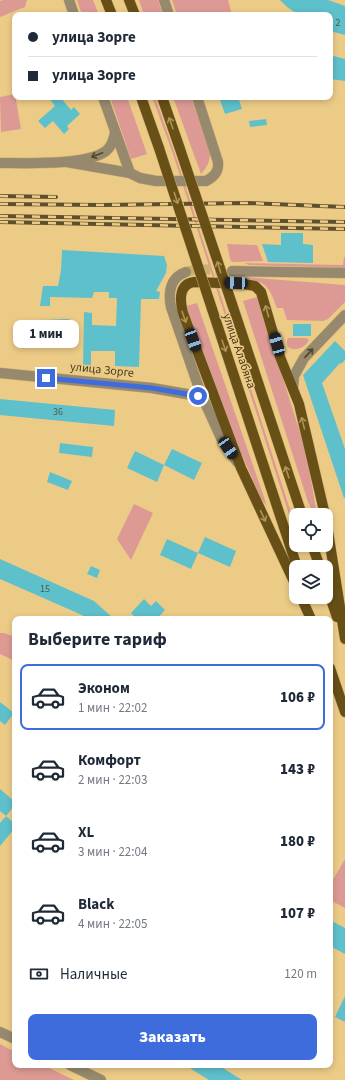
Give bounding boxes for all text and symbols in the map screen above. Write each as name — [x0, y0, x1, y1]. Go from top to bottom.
house number: 2 — [336, 16, 341, 30]
text: улица Зорге — [52, 27, 136, 48]
text: улица Зорге — [52, 65, 136, 86]
one-way arrow — [167, 118, 175, 130]
one-way arrow — [92, 151, 104, 159]
one-way arrow — [172, 192, 180, 204]
one-way arrow — [215, 261, 223, 273]
car — [224, 277, 248, 289]
one-way arrow — [263, 305, 270, 318]
one-way arrow — [181, 311, 189, 323]
street label: улица Алабяна — [218, 311, 260, 391]
callout: 1 мин — [13, 320, 79, 348]
text: 1 мин — [29, 325, 63, 343]
car — [183, 327, 203, 353]
car — [268, 331, 286, 357]
one-way arrow — [221, 339, 228, 352]
one-way arrow — [304, 348, 313, 359]
street label: улица Зорге — [69, 358, 135, 382]
route end — [37, 369, 55, 387]
route start — [189, 387, 207, 405]
house number: 36 — [53, 405, 63, 419]
one-way arrow — [299, 416, 307, 429]
car — [216, 435, 240, 461]
one-way arrow — [283, 466, 291, 478]
map controls — [289, 508, 333, 604]
button: locate — [289, 508, 333, 552]
one-way arrow — [260, 510, 267, 522]
button: layers — [289, 560, 333, 604]
house number: 15 — [40, 582, 50, 596]
text: Выберите тариф — [28, 627, 167, 652]
text: Эконом — [78, 678, 130, 699]
icon: car — [30, 679, 66, 715]
text: 106 ₽ — [280, 687, 315, 708]
text: 1 мин · 22:02 — [78, 699, 147, 717]
text: Комфорт — [78, 750, 141, 771]
icon: car — [30, 751, 66, 787]
text: 143 ₽ — [280, 759, 315, 780]
text: 2 мин · 22:03 — [78, 771, 147, 789]
text: XL — [78, 822, 94, 843]
icon: car — [30, 823, 66, 859]
text: 180 ₽ — [280, 831, 315, 852]
text: 3 мин · 22:04 — [78, 843, 147, 861]
text: Black — [78, 894, 115, 915]
icon: car — [30, 895, 66, 931]
text: 107 ₽ — [280, 903, 315, 924]
text: 4 мин · 22:05 — [78, 915, 147, 933]
icon: cash — [28, 963, 50, 985]
text: Наличные — [60, 964, 127, 985]
text: 120 m — [284, 965, 317, 983]
button: Заказать — [28, 1014, 317, 1060]

